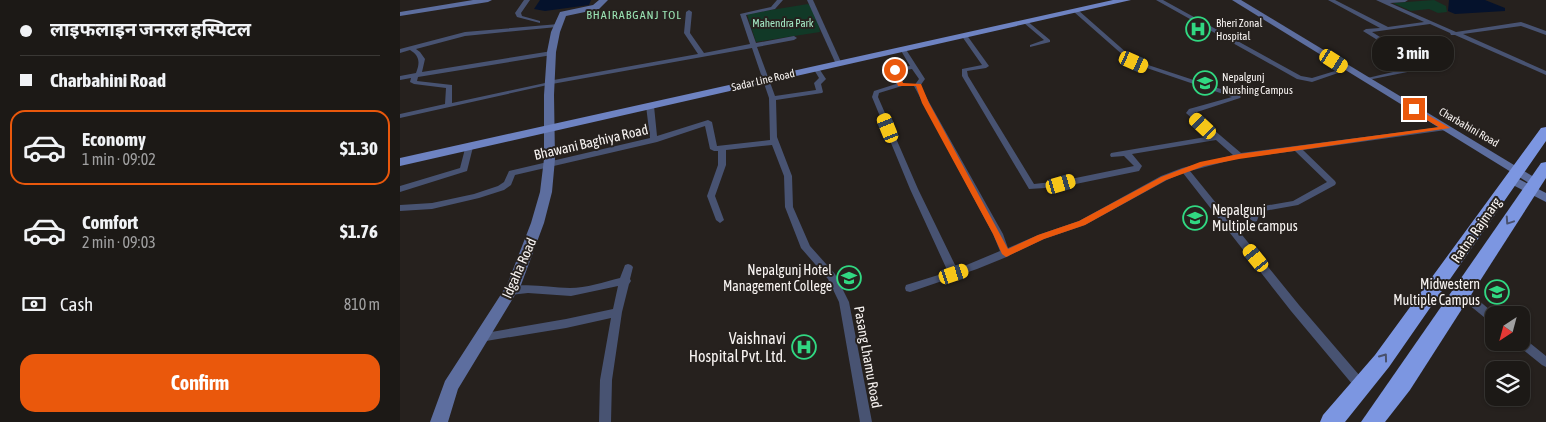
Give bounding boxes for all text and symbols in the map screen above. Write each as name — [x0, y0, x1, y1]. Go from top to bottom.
district label: BHAIRABGANJ TOL — [586, 8, 682, 22]
hospital icon: Bheri Zonal Hospital — [1185, 16, 1211, 42]
park label: Mahendra Park — [752, 17, 814, 29]
place label: Bheri Zonal Hospital — [1216, 17, 1262, 42]
text: लाइफलाइन जनरल हस्पिटल — [50, 18, 251, 40]
callout: 3 min — [1373, 36, 1455, 72]
text: 3 min — [1397, 44, 1429, 62]
car — [1317, 47, 1350, 75]
car — [1117, 49, 1150, 75]
route start — [884, 59, 906, 81]
street label: Sadar Line Road — [730, 67, 796, 93]
text: Charbahini Road — [50, 69, 166, 91]
school or university icon: Nepalgunj Nurshing Campus — [1192, 70, 1218, 96]
place label: Nepalgunj Nurshing Campus — [1222, 71, 1293, 96]
route end — [1403, 98, 1425, 120]
street label: Charbahini Road — [1437, 105, 1501, 149]
car — [1186, 110, 1219, 142]
car — [875, 111, 900, 145]
street label: Bhawani Baghiya Road — [532, 121, 650, 163]
icon: car — [22, 125, 67, 170]
text: Economy — [82, 128, 146, 150]
text: $1.30 — [340, 137, 378, 159]
text: 1 min · 09:02 — [82, 150, 156, 168]
car — [1044, 173, 1077, 195]
street label: Ratna Rajmarg — [1448, 194, 1504, 266]
place label: Nepalgunj Multiple campus — [1212, 202, 1298, 234]
school or university icon: Nepalgunj Multiple campus — [1182, 205, 1208, 231]
icon: car — [22, 208, 67, 253]
text: Comfort — [82, 211, 138, 233]
one-way arrow — [1506, 215, 1515, 225]
text: $1.76 — [340, 220, 378, 242]
text: 2 min · 09:03 — [82, 233, 156, 251]
street label: Idgaha Road — [499, 235, 539, 301]
car — [1240, 242, 1271, 274]
place label: Nepalgunj Hotel Management College — [723, 262, 832, 294]
car — [937, 262, 970, 286]
school or university icon: Nepalgunj Hotel Management College — [836, 265, 862, 291]
place label: Midwestern Multiple Campus — [1393, 276, 1480, 308]
school or university icon: Midwestern Multiple Campus — [1484, 279, 1510, 305]
icon: cash — [20, 290, 48, 318]
text: Cash — [60, 293, 93, 315]
text: 810 m — [344, 295, 380, 313]
street label: Pasang Lhamu Road — [851, 305, 885, 409]
north arrow — [1485, 306, 1530, 351]
map controls — [1485, 306, 1530, 406]
place label: Vaishnavi Hospital Pvt. Ltd. — [689, 329, 786, 366]
hospital icon: Vaishnavi Hospital Pvt. Ltd. — [791, 334, 817, 360]
one-way arrow — [1378, 353, 1387, 363]
button: Confirm — [20, 354, 380, 412]
button: layers — [1485, 361, 1530, 406]

